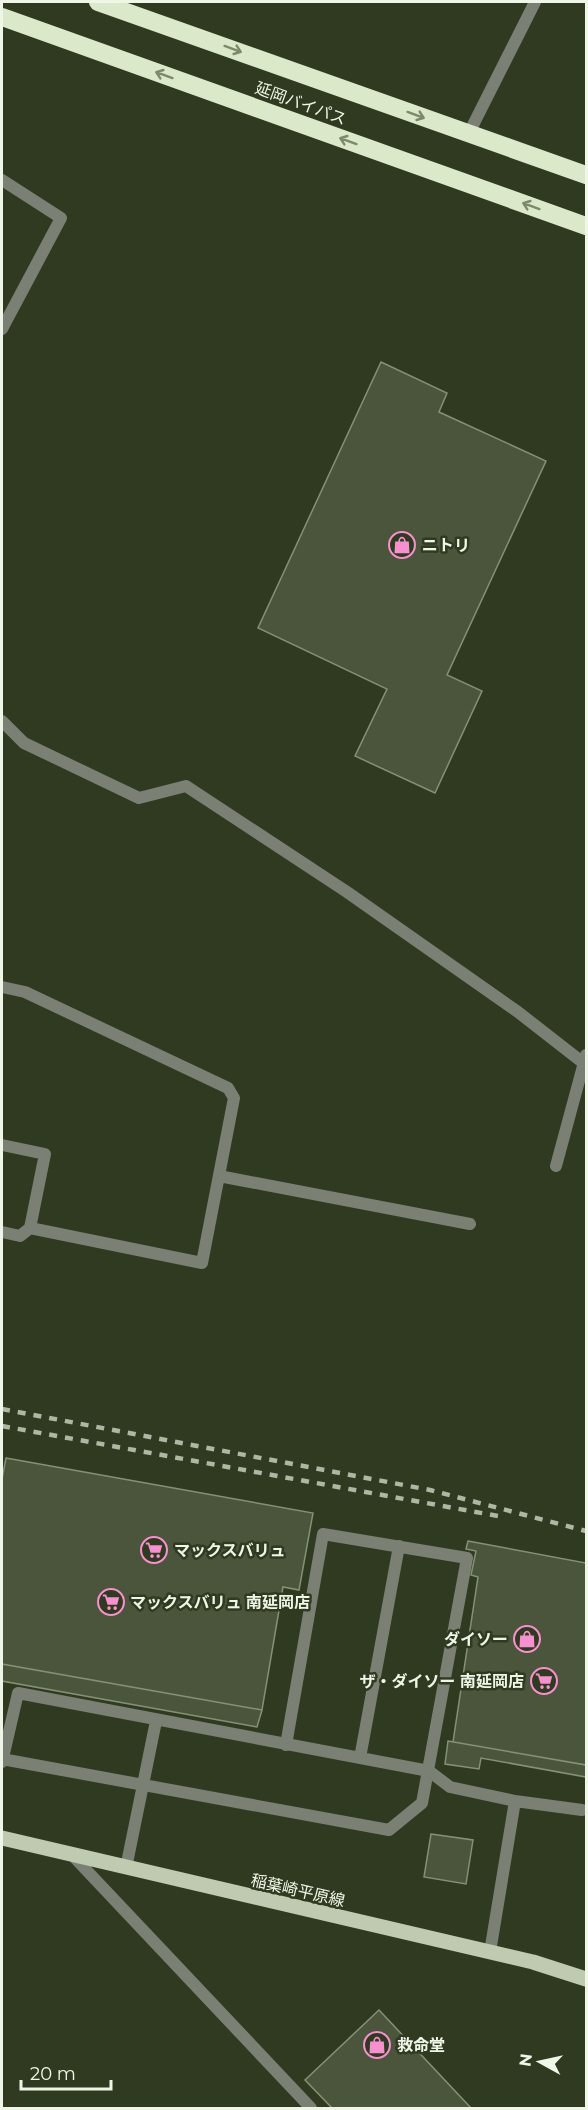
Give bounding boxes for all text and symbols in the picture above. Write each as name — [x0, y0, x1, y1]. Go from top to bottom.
one-way arrow — [223, 45, 241, 56]
one-way arrow — [155, 69, 174, 80]
street label: 延岡バイパス — [253, 78, 349, 129]
one-way arrow — [406, 110, 425, 121]
one-way arrow — [339, 134, 358, 145]
one-way arrow — [522, 200, 541, 211]
shop icon: ニトリ — [387, 530, 417, 560]
place label: ニトリ — [422, 536, 470, 555]
supermarket icon: マックスバリュ — [139, 1535, 169, 1565]
place label: マックスバリュ — [174, 1541, 286, 1560]
supermarket icon: マックスバリュ 南延岡店 — [96, 1587, 126, 1617]
place label: マックスバリュ 南延岡店 — [130, 1593, 310, 1612]
shop icon: ダイソー — [512, 1624, 542, 1654]
place label: ダイソー — [444, 1630, 508, 1649]
supermarket icon: ザ・ダイソー 南延岡店 — [529, 1666, 559, 1696]
place label: ザ・ダイソー 南延岡店 — [359, 1672, 524, 1691]
street label: 稲葉崎平原線 — [249, 1870, 347, 1911]
shop icon: 救命堂 — [362, 2030, 392, 2060]
north arrow — [510, 2032, 570, 2092]
place label: 救命堂 — [397, 2036, 445, 2055]
text: N — [515, 2052, 536, 2068]
scale bar — [21, 2053, 111, 2091]
text: 20 m — [30, 2063, 76, 2085]

